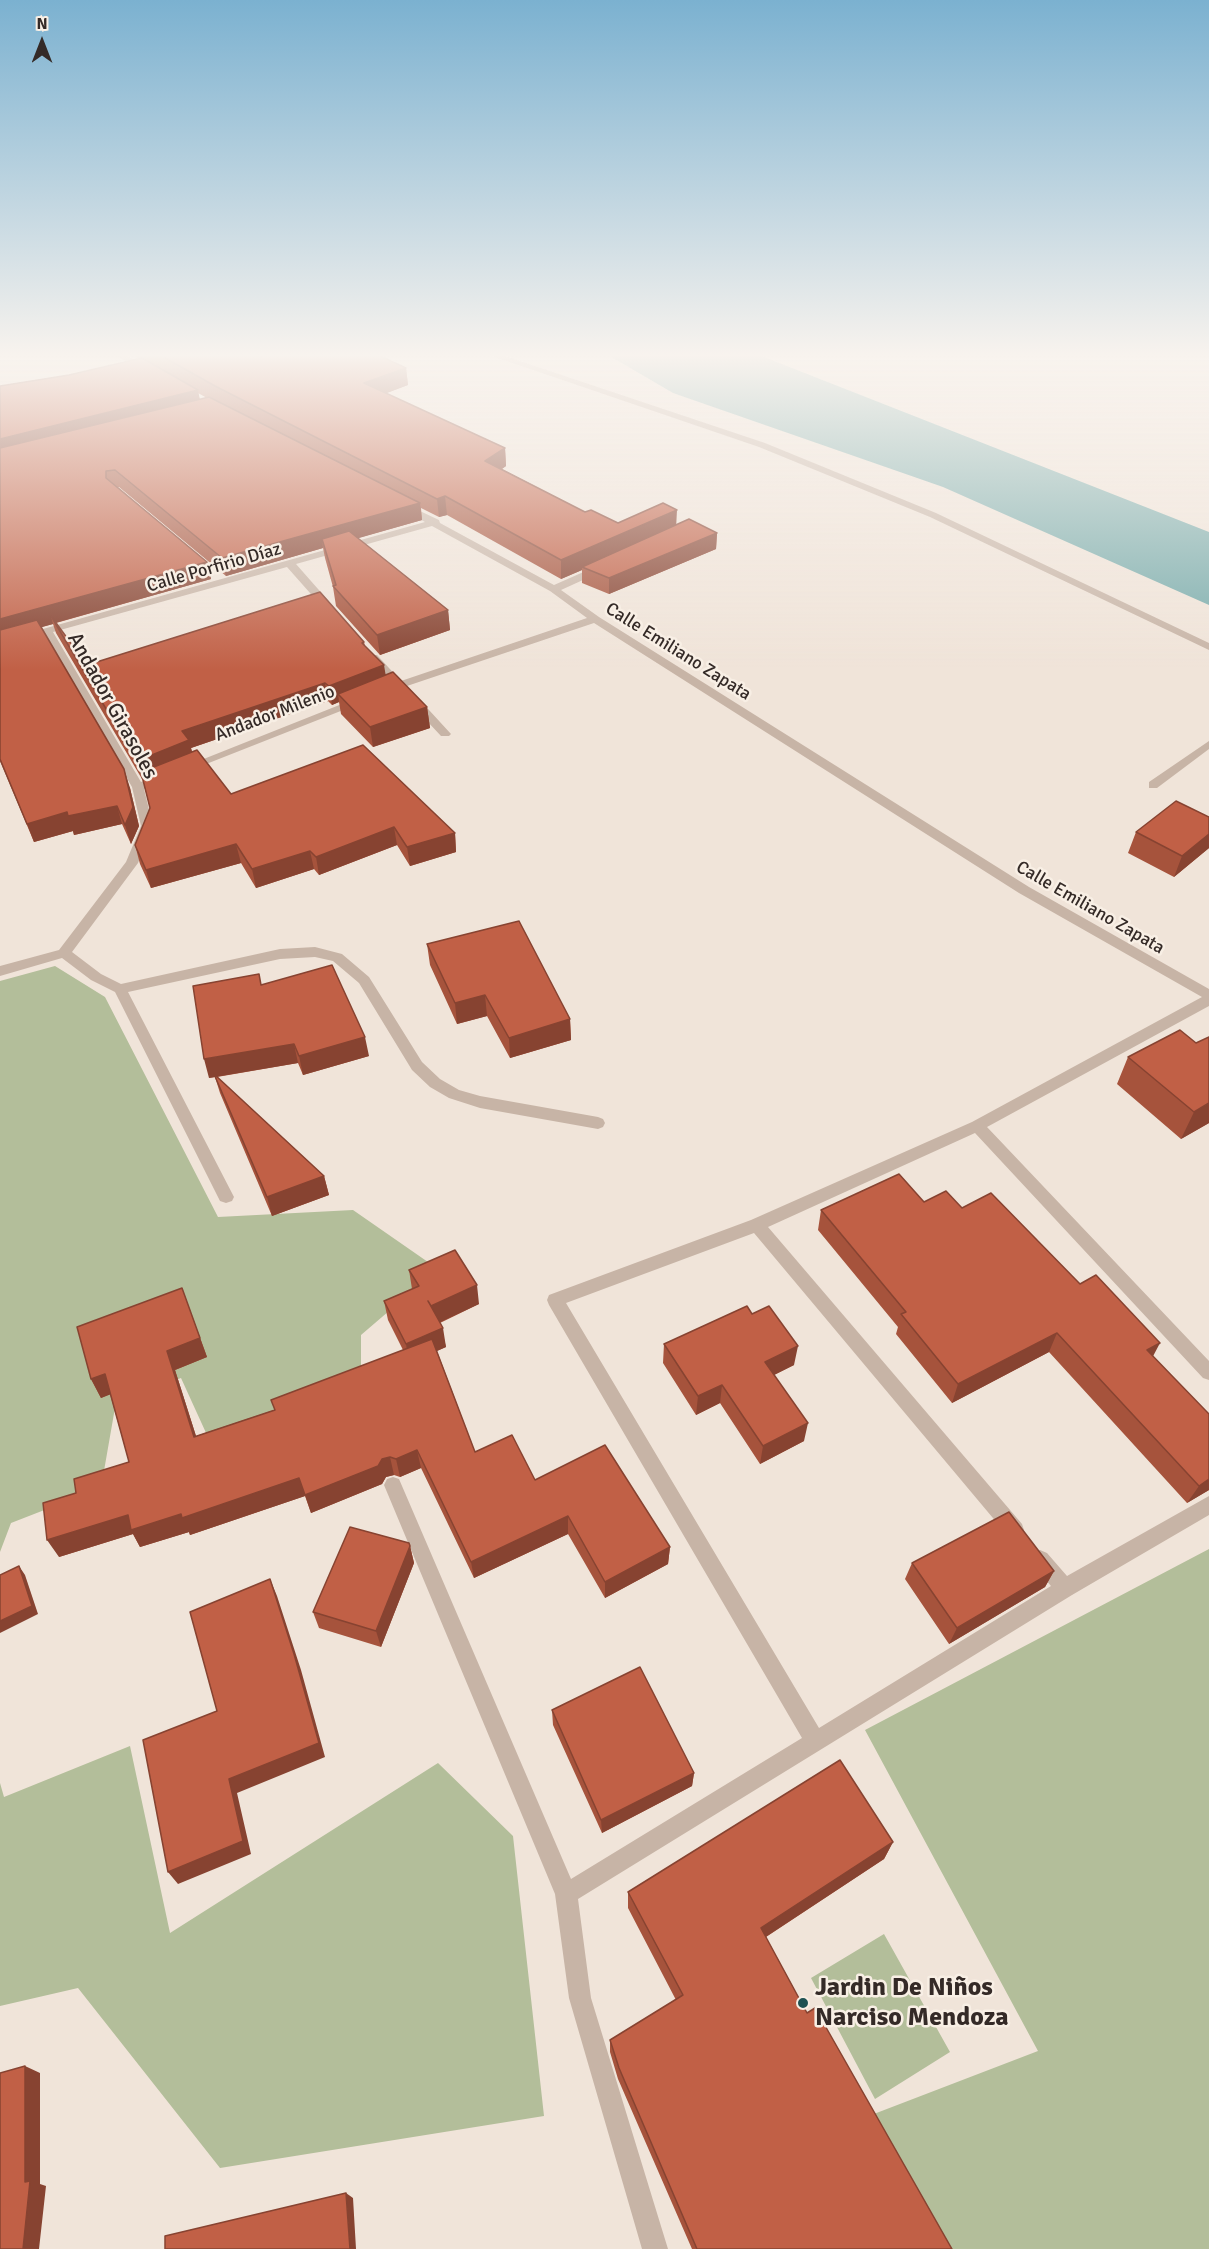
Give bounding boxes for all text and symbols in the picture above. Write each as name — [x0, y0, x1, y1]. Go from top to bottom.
north arrow — [12, 12, 72, 72]
text: N — [36, 14, 48, 34]
street label: Calle Porfirio Díaz — [144, 539, 284, 597]
street label: Calle Emiliano Zapata — [601, 598, 755, 706]
street label: Andador Girasoles — [61, 628, 163, 784]
street label: Andador Milenio — [212, 681, 338, 747]
street label: Calle Emiliano Zapata — [1012, 857, 1168, 959]
place label: Jardin De Niños Narciso Mendoza — [815, 1972, 1009, 2033]
marker: Jardin De Niños Narciso Mendoza — [796, 1996, 810, 2010]

